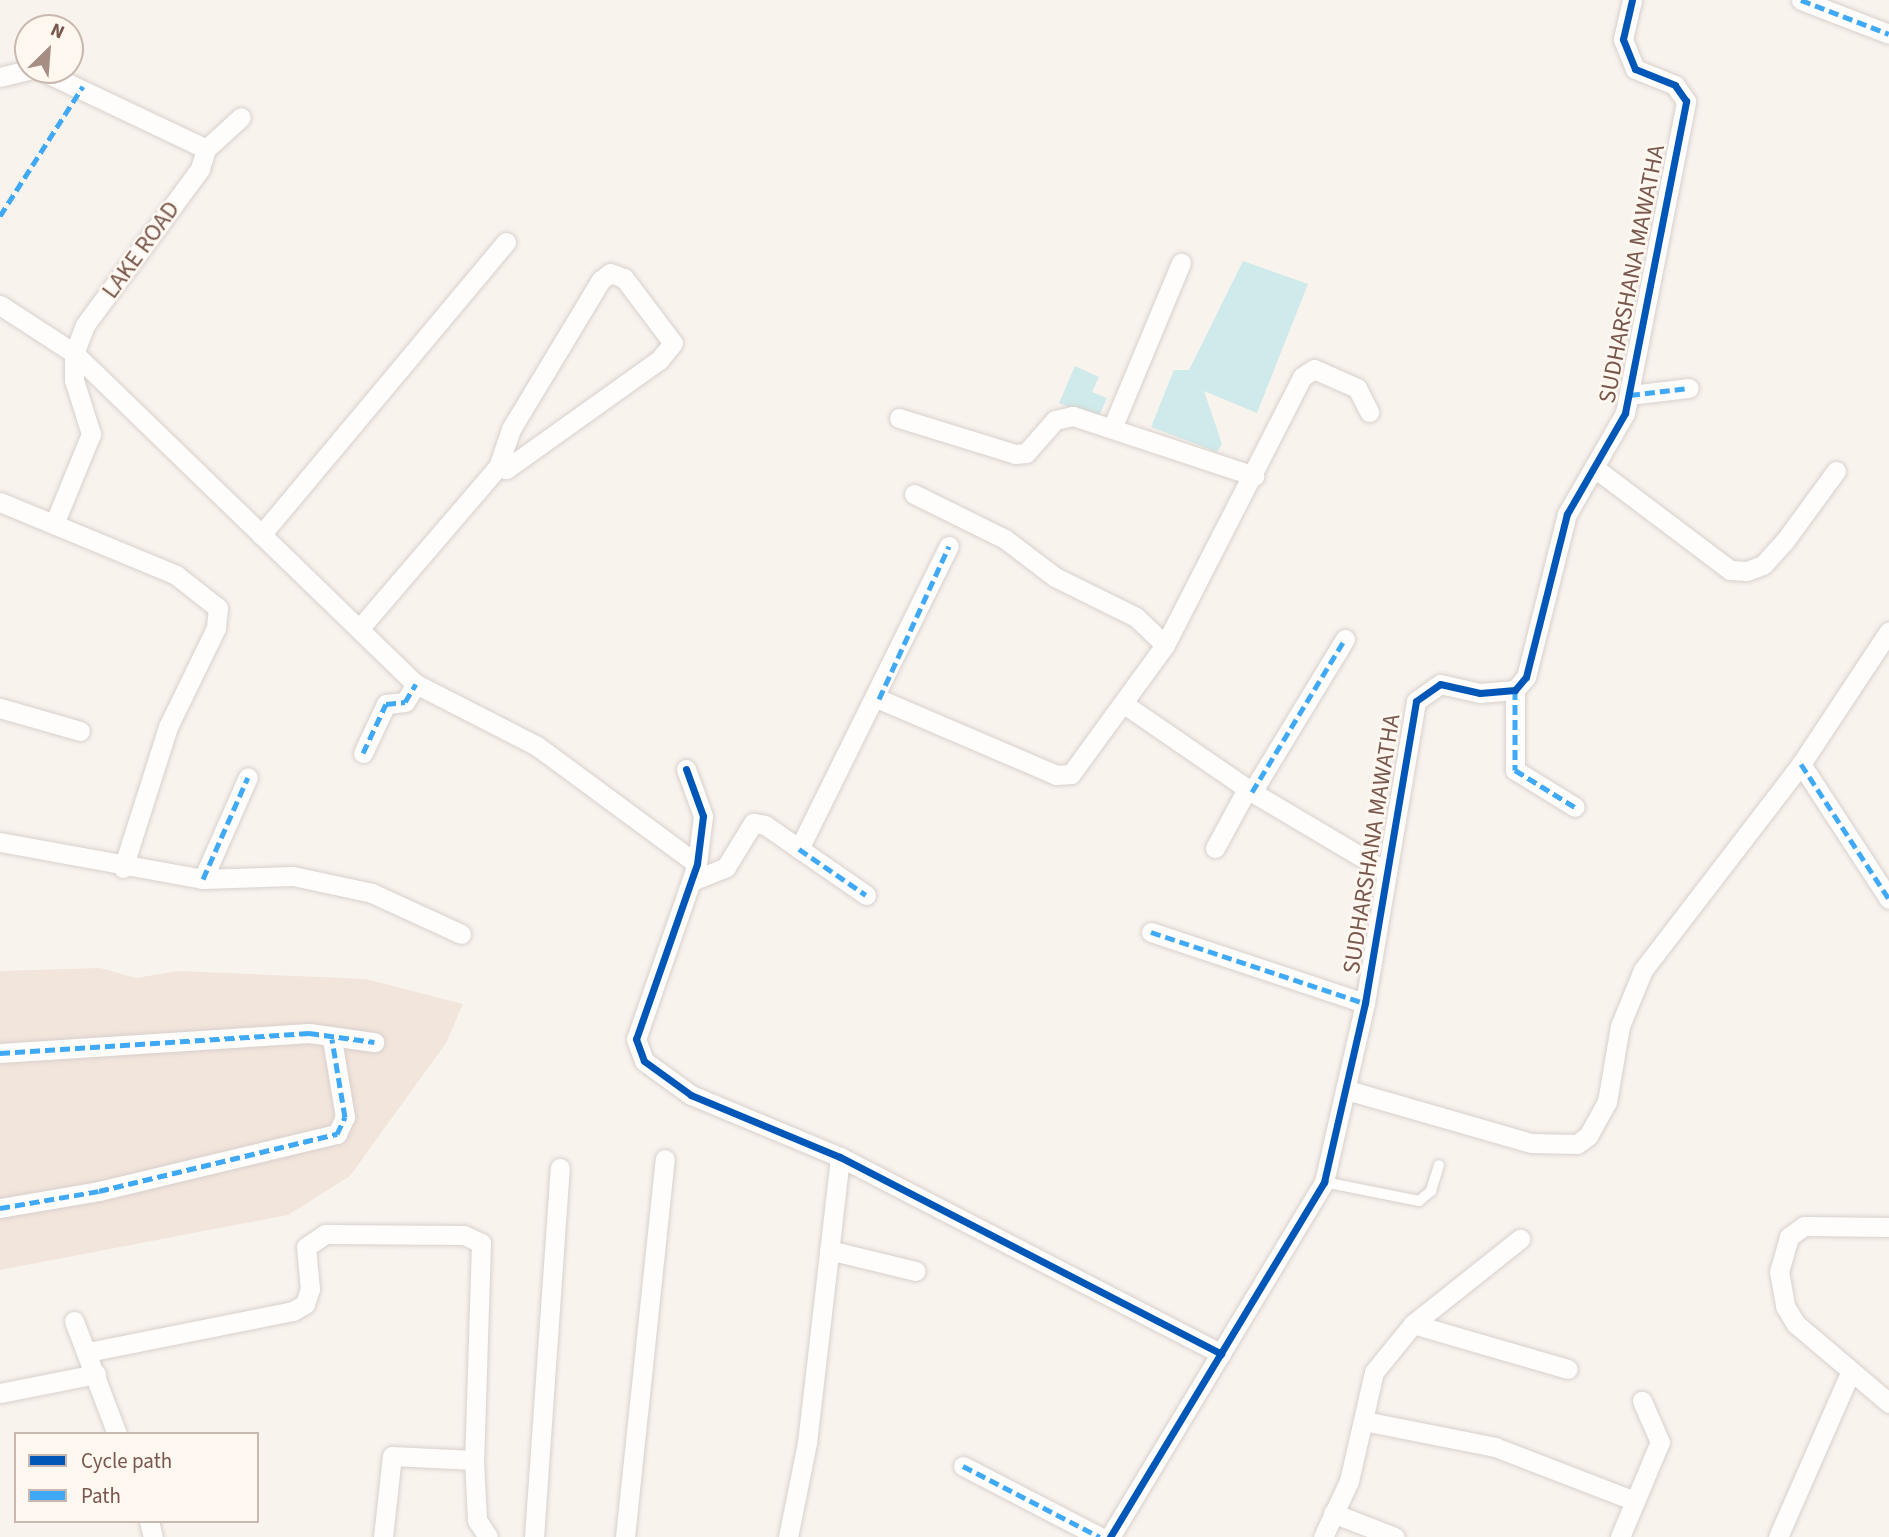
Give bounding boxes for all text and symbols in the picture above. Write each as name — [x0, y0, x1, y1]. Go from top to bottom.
north arrow — [14, 14, 84, 84]
text: N — [46, 16, 69, 46]
street label: SUDHARSHANA MAWATHA — [1593, 142, 1671, 406]
street label: LAKE ROAD — [96, 196, 186, 304]
street label: SUDHARSHANA MAWATHA — [1337, 712, 1407, 976]
legend — [14, 1432, 259, 1523]
text: Cycle path — [81, 1446, 172, 1476]
text: Path — [81, 1481, 121, 1511]

